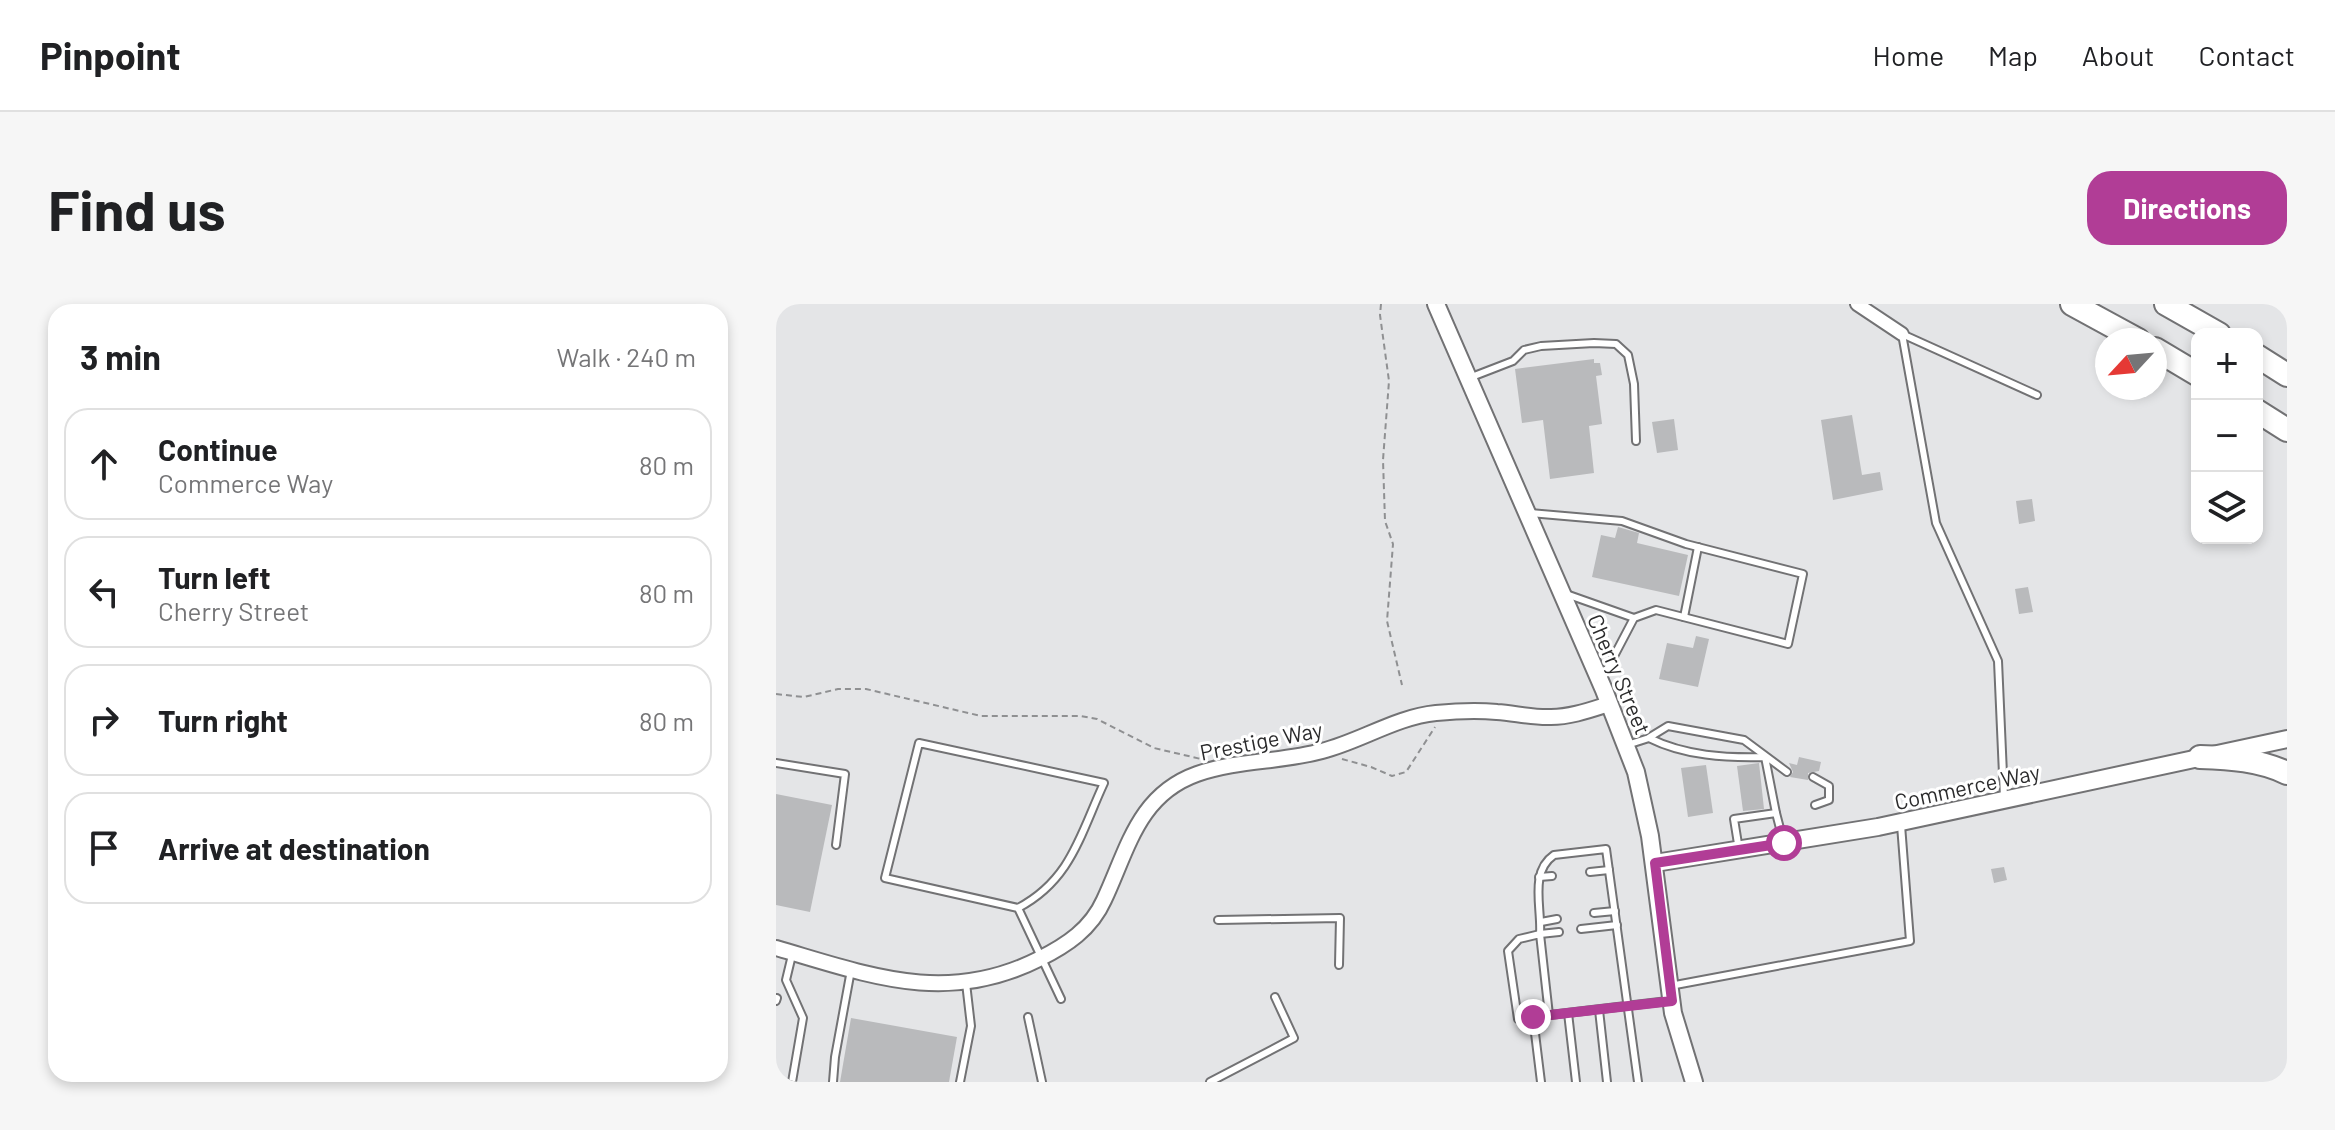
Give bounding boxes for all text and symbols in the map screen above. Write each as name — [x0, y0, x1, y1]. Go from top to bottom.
text: Pinpoint — [40, 32, 181, 78]
text: Home — [1873, 38, 1944, 72]
text: Map — [1988, 38, 2038, 72]
text: About — [2082, 38, 2154, 72]
text: Contact — [2198, 38, 2295, 72]
button: Directions — [2087, 171, 2287, 245]
text: Find us — [48, 175, 226, 242]
north arrow — [2095, 328, 2167, 400]
map controls — [2191, 328, 2263, 544]
button: + — [2191, 328, 2263, 400]
text: 3 min — [80, 336, 161, 377]
text: Walk · 240 m — [557, 341, 696, 372]
button: − — [2191, 400, 2263, 472]
text: Continue — [158, 431, 278, 467]
icon: ahead — [82, 442, 126, 486]
text: 80 m — [639, 449, 694, 480]
text: Commerce Way — [158, 467, 333, 498]
button: layers — [2191, 472, 2263, 544]
text: Turn left — [158, 559, 271, 595]
icon: left — [82, 570, 126, 614]
text: 80 m — [639, 577, 694, 608]
text: Cherry Street — [158, 595, 309, 626]
street label: Cherry Street — [1583, 610, 1657, 738]
icon: right — [82, 698, 126, 742]
text: Turn right — [158, 702, 288, 738]
text: 80 m — [639, 705, 694, 736]
street label: Prestige Way — [1198, 715, 1324, 765]
street label: Commerce Way — [1892, 758, 2042, 814]
route start — [1766, 825, 1802, 861]
icon: arrive — [82, 826, 126, 870]
text: Arrive at destination — [158, 830, 430, 866]
route end — [1515, 999, 1551, 1035]

